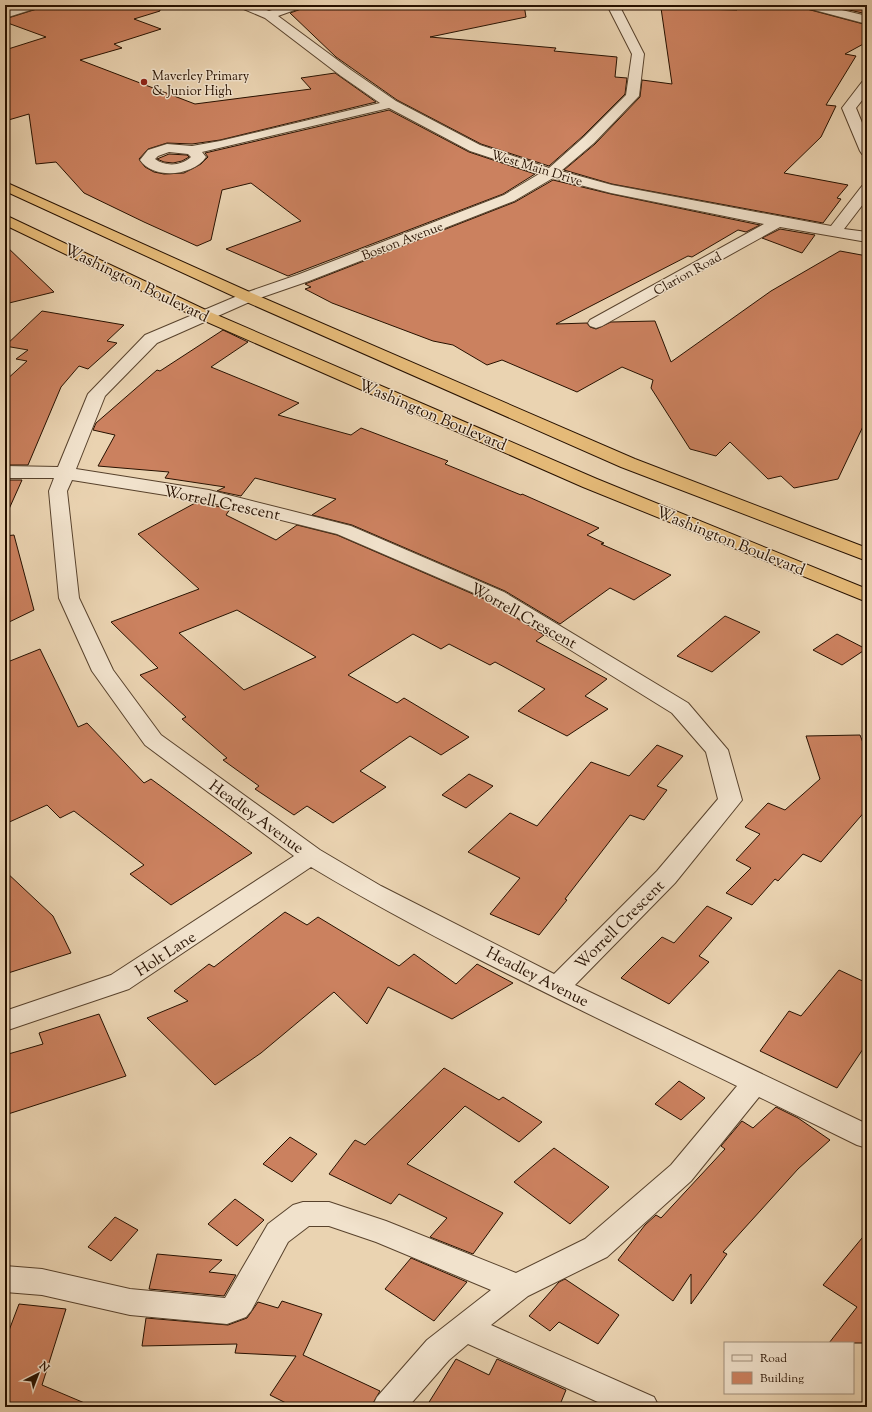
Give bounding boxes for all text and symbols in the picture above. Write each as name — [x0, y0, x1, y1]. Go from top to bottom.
place label: Maverley Primary & Junior High — [152, 68, 250, 101]
marker: Maverley Primary & Junior High — [139, 77, 149, 87]
street label: West Main Drive — [488, 146, 584, 191]
street label: Boston Avenue — [359, 218, 446, 266]
street label: Washington Boulevard — [60, 239, 212, 329]
street label: Clarion Road — [651, 248, 726, 301]
street label: Washington Boulevard — [354, 375, 510, 458]
street label: Worrell Crescent — [161, 481, 282, 528]
street label: Washington Boulevard — [652, 502, 808, 583]
street label: Worrell Crescent — [465, 578, 581, 656]
street label: Headley Avenue — [203, 776, 308, 860]
street label: Worrell Crescent — [571, 875, 671, 976]
street label: Holt Lane — [131, 927, 201, 983]
street label: Headley Avenue — [481, 942, 592, 1014]
legend — [724, 1342, 854, 1394]
text: Road — [760, 1350, 787, 1368]
north arrow — [18, 1354, 58, 1394]
text: N — [35, 1358, 53, 1376]
text: Building — [760, 1370, 804, 1388]

